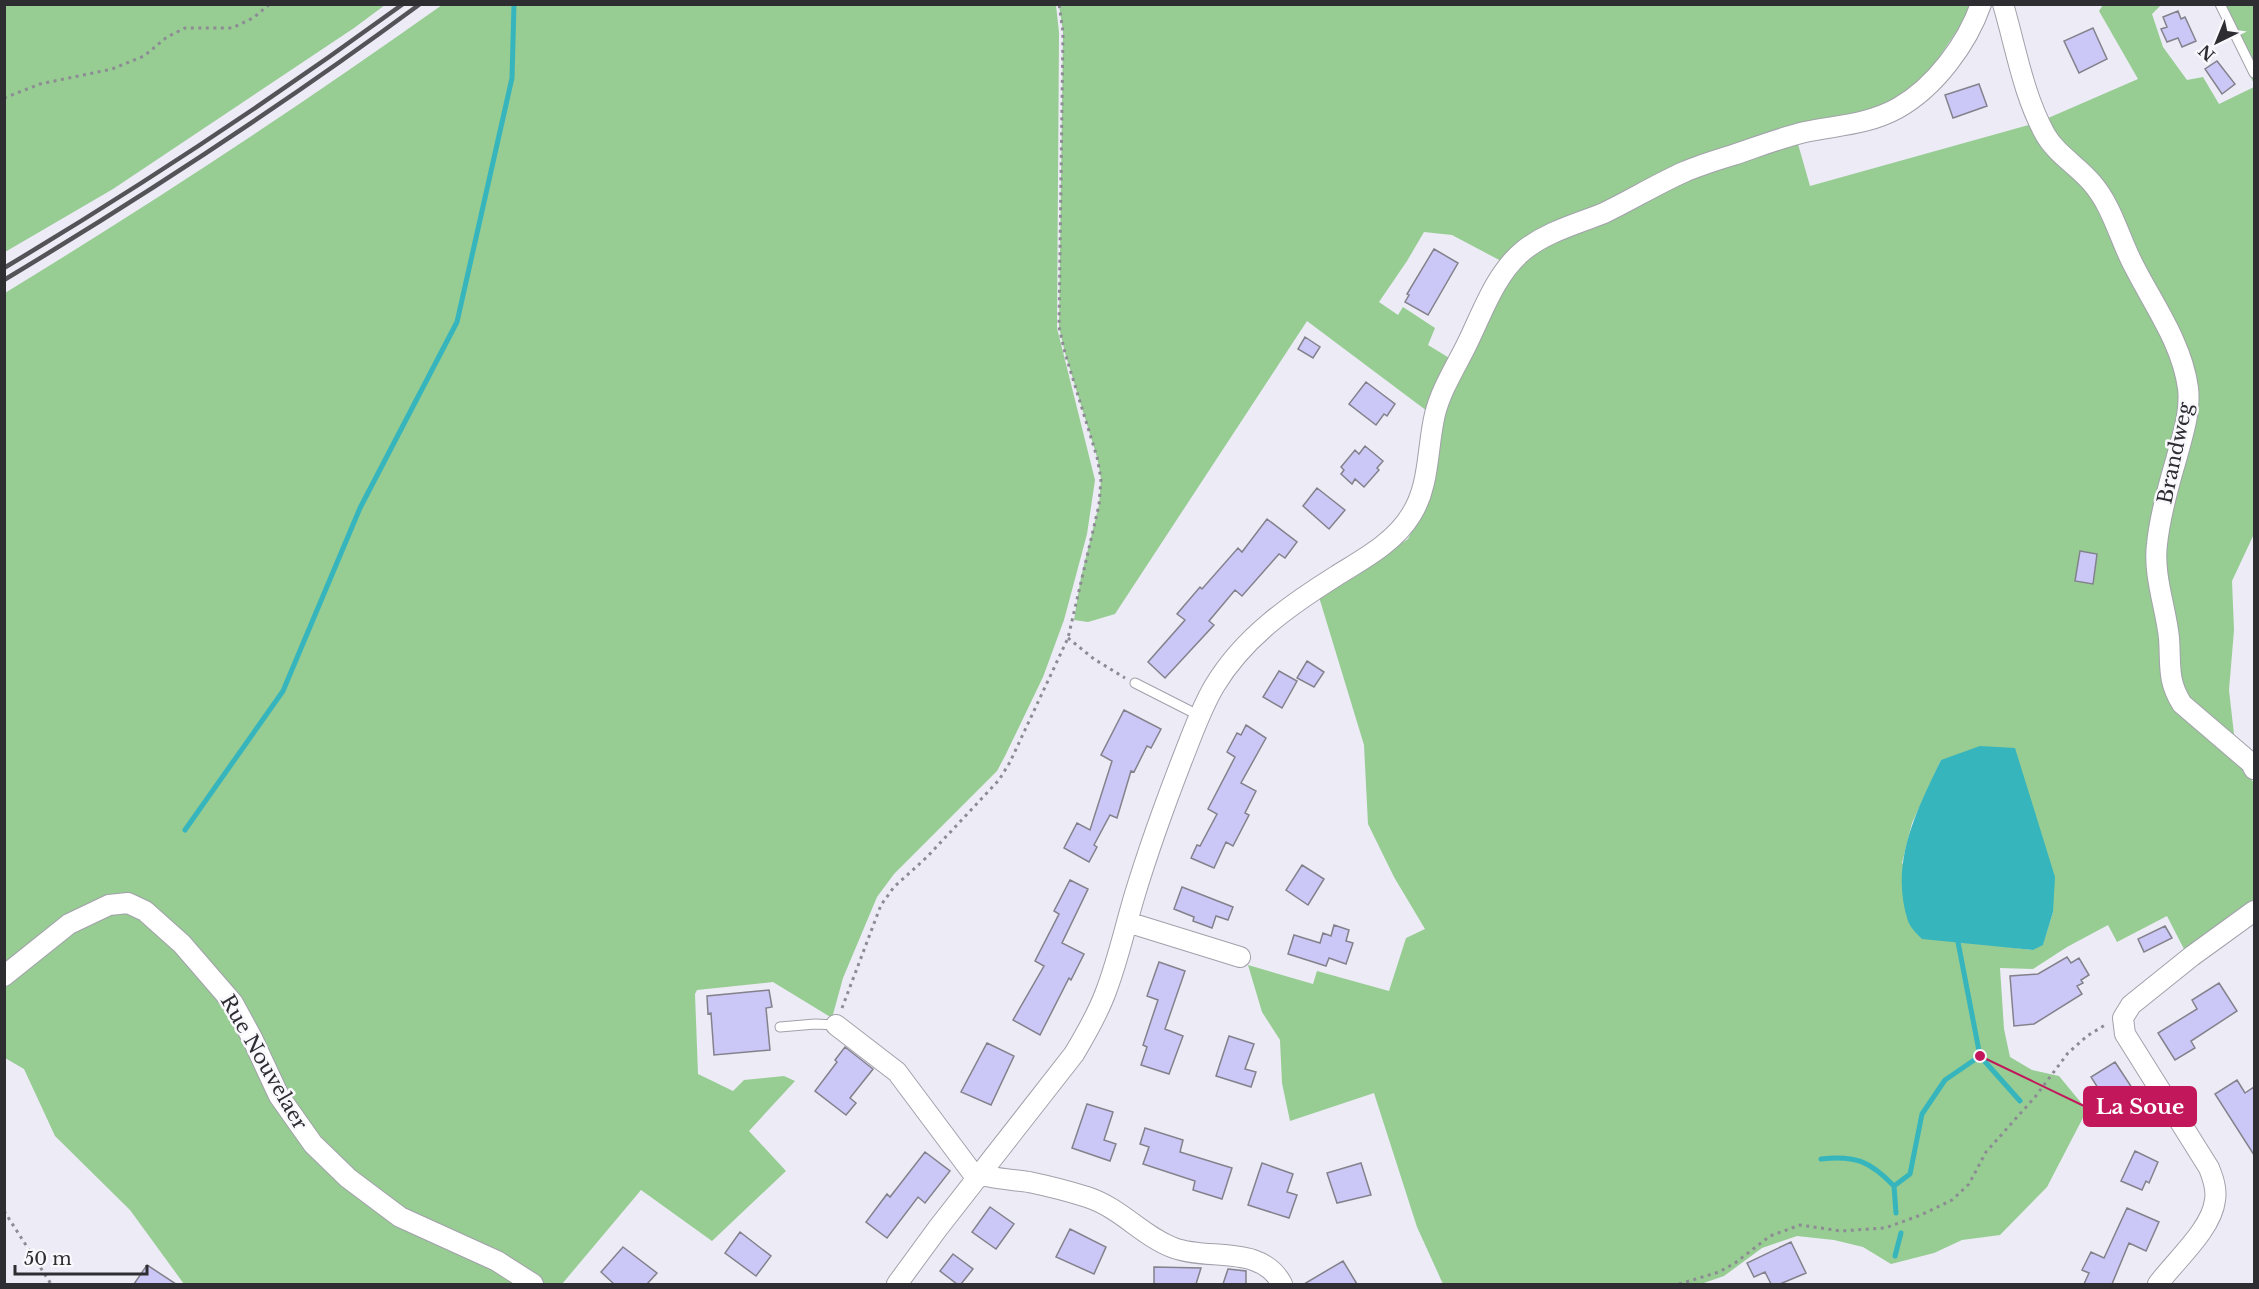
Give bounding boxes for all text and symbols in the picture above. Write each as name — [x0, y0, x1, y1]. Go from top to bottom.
north arrow — [2187, 12, 2247, 72]
text: N — [2194, 41, 2219, 65]
street label: Brandweg — [2153, 399, 2198, 506]
street label: Rue Nouvelaer — [216, 990, 313, 1134]
callout: La Soue — [2084, 1087, 2196, 1126]
text: La Soue — [2096, 1094, 2184, 1120]
scale bar — [15, 1238, 147, 1276]
text: 50 m — [24, 1248, 72, 1270]

